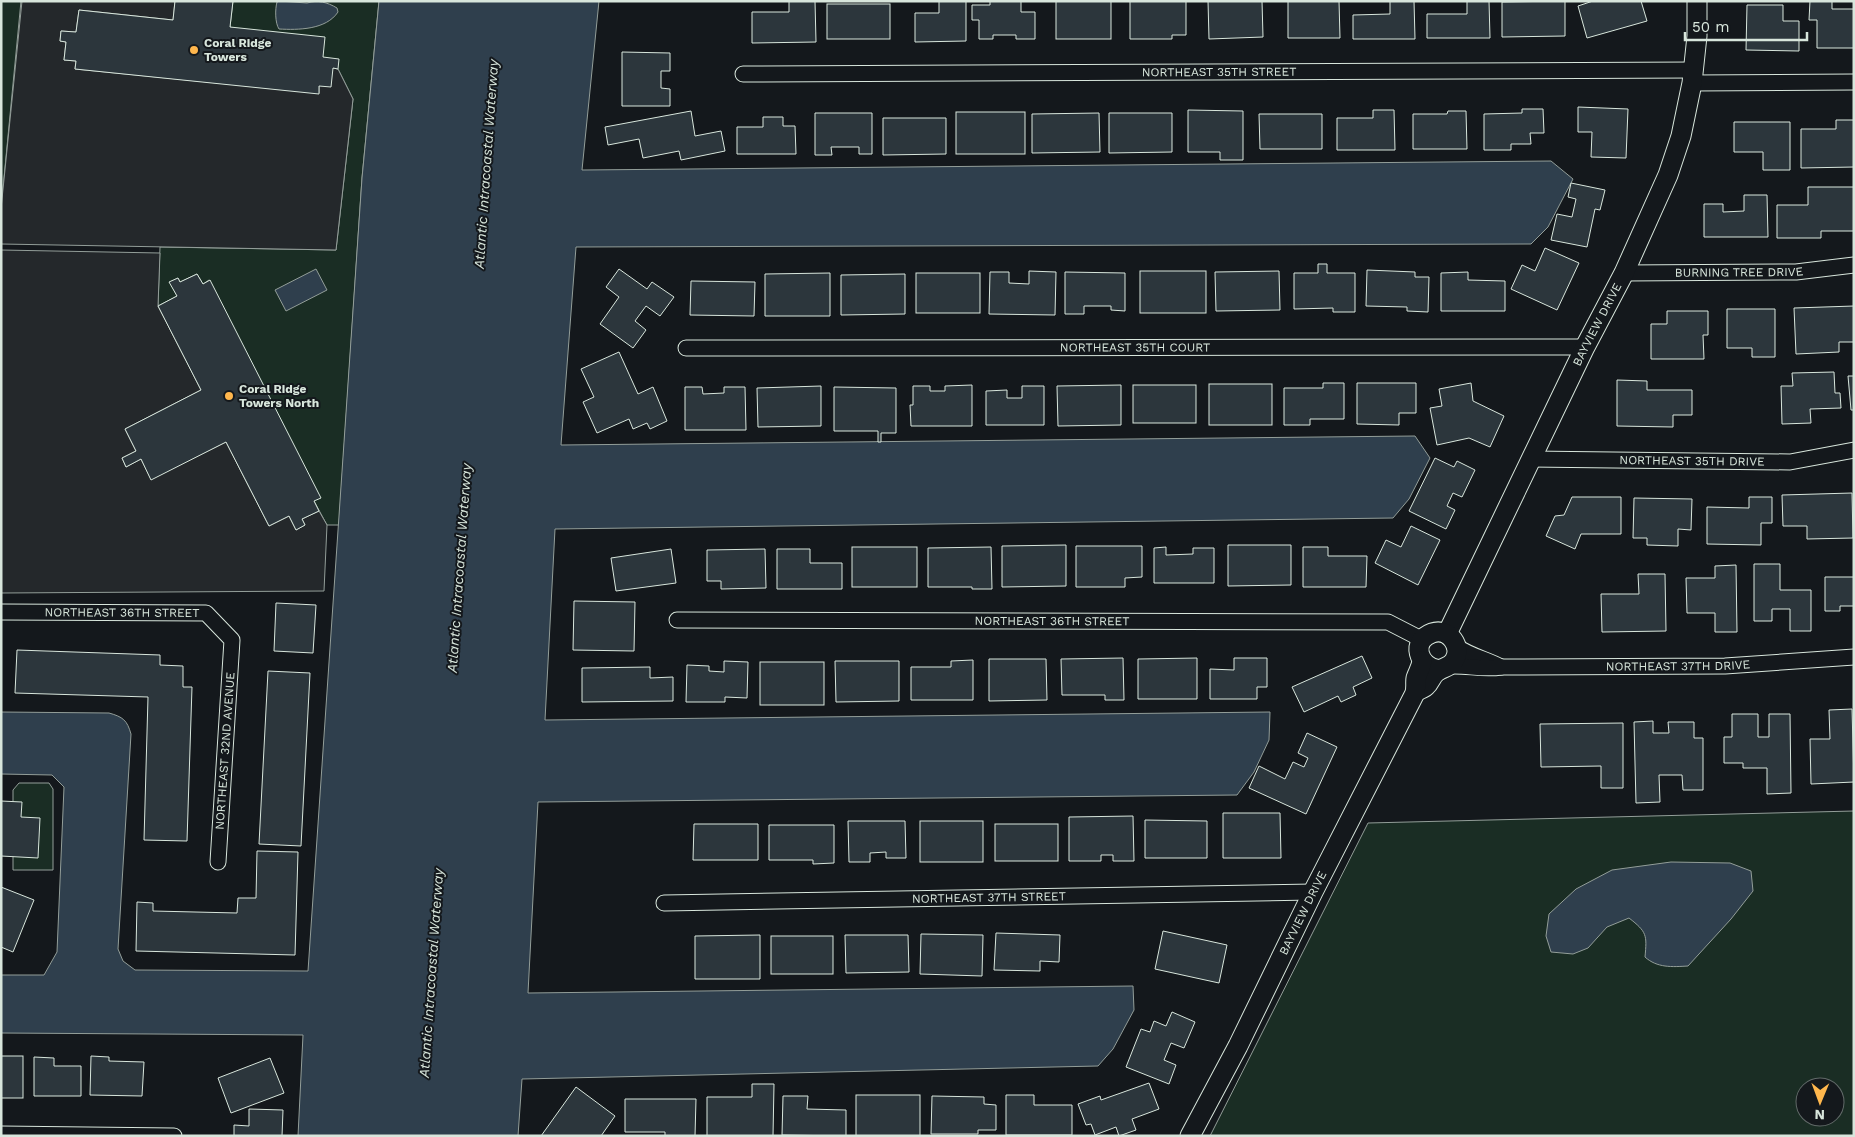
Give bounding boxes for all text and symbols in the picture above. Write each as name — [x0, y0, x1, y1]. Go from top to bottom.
scale bar — [1685, 10, 1808, 42]
text: 50 m — [1692, 18, 1729, 36]
place label: Coral Ridge Towers — [204, 36, 272, 64]
marker: Coral Ridge Towers — [188, 44, 200, 56]
water label: Atlantic Intracoastal Waterway — [471, 58, 501, 270]
street label: NORTHEAST 35TH STREET — [1142, 65, 1296, 79]
street label: BURNING TREE DRIVE — [1675, 264, 1804, 280]
street label: BAYVIEW DRIVE — [1570, 280, 1625, 368]
street label: NORTHEAST 35TH COURT — [1060, 340, 1210, 355]
place label: Coral Ridge Towers North — [239, 382, 319, 410]
marker: Coral Ridge Towers North — [223, 390, 235, 402]
street label: NORTHEAST 35TH DRIVE — [1619, 453, 1765, 469]
water label: Atlantic Intracoastal Waterway — [444, 462, 474, 674]
street label: NORTHEAST 36TH STREET — [44, 605, 200, 620]
street label: NORTHEAST 36TH STREET — [974, 614, 1130, 628]
street label: NORTHEAST 37TH DRIVE — [1606, 657, 1751, 674]
street label: NORTHEAST 32ND AVENUE — [213, 671, 238, 830]
water label: Atlantic Intracoastal Waterway — [416, 867, 446, 1079]
street label: BAYVIEW DRIVE — [1276, 868, 1330, 957]
street label: NORTHEAST 37TH STREET — [912, 889, 1066, 906]
north arrow — [1795, 1077, 1845, 1127]
text: N — [1814, 1107, 1825, 1123]

